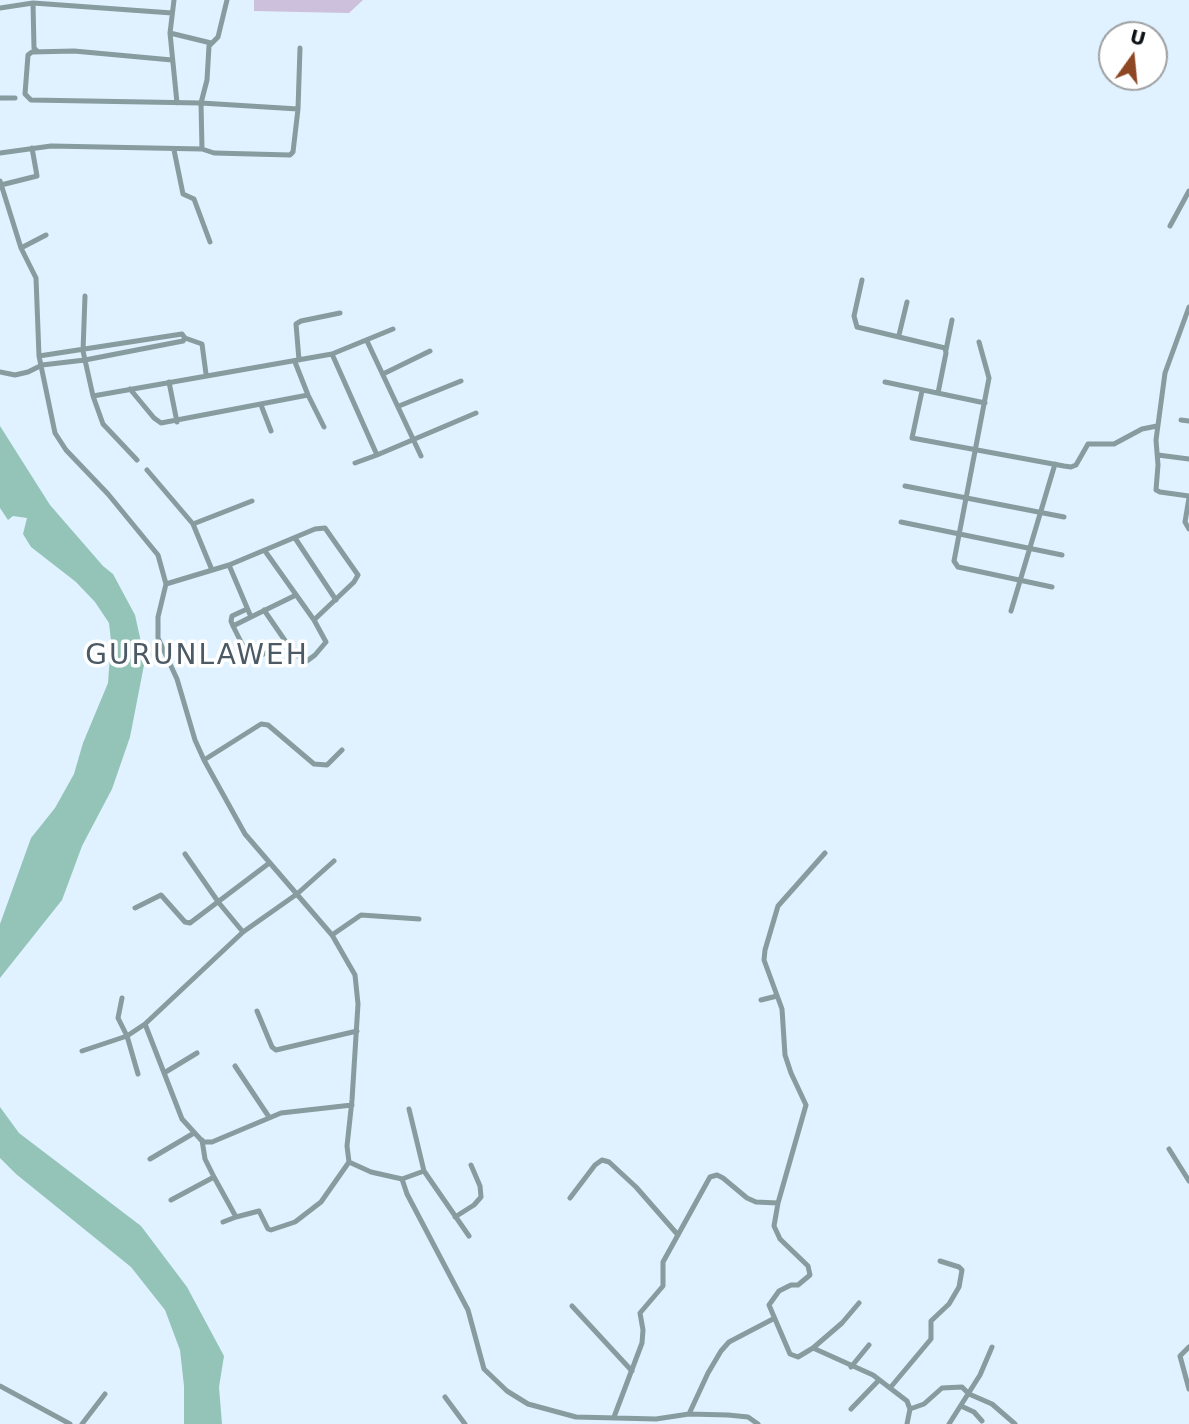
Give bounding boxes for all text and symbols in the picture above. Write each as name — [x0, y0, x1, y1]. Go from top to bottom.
north arrow — [1098, 21, 1168, 91]
text: U — [1128, 25, 1148, 50]
district label: GURUNLAWEH — [87, 640, 307, 674]

